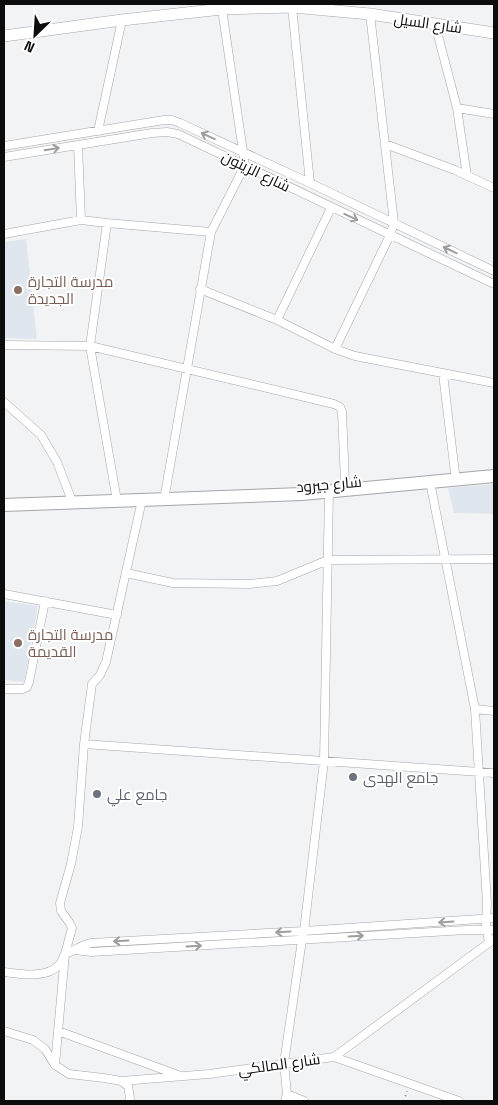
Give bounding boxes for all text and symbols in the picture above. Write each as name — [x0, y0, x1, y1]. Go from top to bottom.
street label: شارع السيل — [392, 9, 463, 39]
north arrow — [10, 10, 60, 60]
text: N — [21, 37, 38, 57]
one-way arrow — [201, 131, 216, 141]
one-way arrow — [44, 144, 60, 154]
street label: شارع الزيتون — [218, 146, 293, 198]
one-way arrow — [344, 212, 359, 222]
one-way arrow — [443, 245, 458, 255]
place label: مدرسة التجارة الجديدة — [28, 272, 113, 308]
marker: مدرسة التجارة الجديدة — [12, 284, 24, 296]
street label: شارع جيرود — [296, 472, 363, 498]
place label: مدرسة التجارة القديمة — [28, 625, 113, 661]
marker: مدرسة التجارة القديمة — [12, 637, 24, 649]
place label: جامع الهدى — [363, 768, 438, 789]
marker: جامع الهدى — [347, 771, 359, 783]
place label: جامع علي — [107, 785, 167, 807]
marker: جامع علي — [91, 788, 103, 800]
one-way arrow — [438, 917, 454, 926]
one-way arrow — [276, 927, 292, 936]
one-way arrow — [348, 932, 364, 941]
one-way arrow — [113, 936, 130, 946]
one-way arrow — [185, 941, 201, 950]
street label: شارع المالكي — [237, 1049, 322, 1082]

